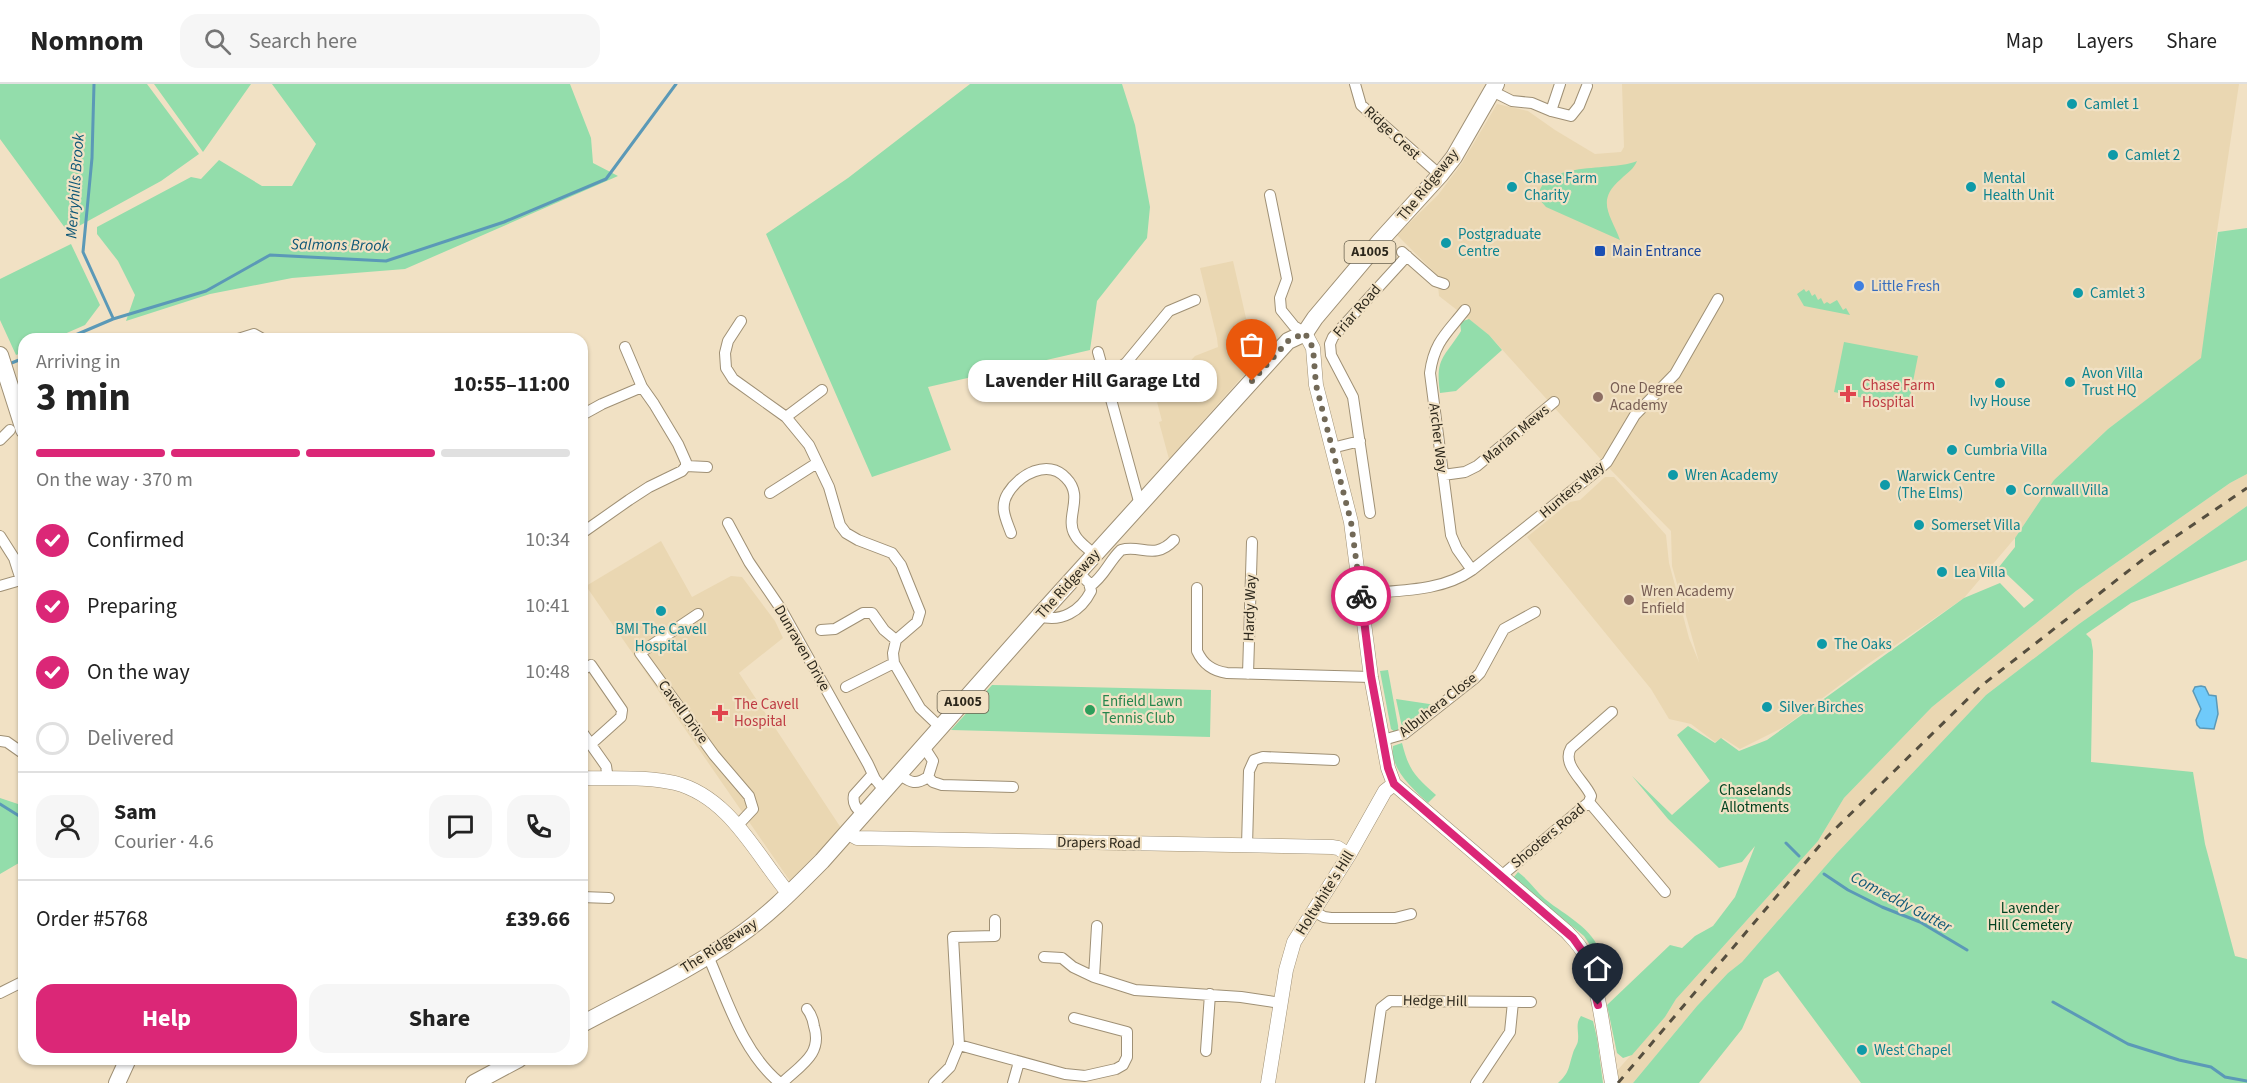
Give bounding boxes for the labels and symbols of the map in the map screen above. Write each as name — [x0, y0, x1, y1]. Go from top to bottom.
place label: Camlet 1 — [2084, 94, 2139, 115]
marker: Camlet 1 — [2065, 97, 2079, 111]
street label: Ridge Crest — [1359, 101, 1425, 165]
water label: Merryhills Brook — [60, 132, 90, 239]
street label: The Ridgeway — [1392, 144, 1464, 226]
place label: Camlet 2 — [2125, 145, 2180, 166]
marker: Camlet 2 — [2106, 148, 2120, 162]
place label: Chase Farm Charity — [1524, 168, 1597, 206]
place label: Mental Health Unit — [1983, 168, 2054, 206]
marker: Chase Farm Charity — [1505, 180, 1519, 194]
marker: Mental Health Unit — [1964, 180, 1978, 194]
place label: Postgraduate Centre — [1458, 224, 1541, 262]
water label: Salmons Brook — [291, 233, 390, 257]
marker: Postgraduate Centre — [1439, 236, 1453, 250]
road number: A1005 — [1344, 241, 1396, 263]
place label: Main Entrance — [1612, 241, 1701, 262]
marker: Main Entrance — [1593, 244, 1607, 258]
place label: Little Fresh — [1871, 276, 1940, 297]
marker: Little Fresh — [1852, 279, 1866, 293]
street label: Friar Road — [1328, 280, 1386, 342]
place label: Camlet 3 — [2090, 283, 2145, 304]
marker: Camlet 3 — [2071, 286, 2085, 300]
pin — [1226, 319, 1277, 381]
callout: Lavender Hill Garage Ltd — [967, 360, 1216, 402]
place label: Avon Villa Trust HQ — [2082, 363, 2143, 401]
place label: Chase Farm Hospital — [1862, 375, 1935, 413]
marker: Avon Villa Trust HQ — [2063, 375, 2077, 389]
marker: Ivy House — [1993, 376, 2007, 390]
place label: One Degree Academy — [1610, 378, 1683, 416]
marker: Chase Farm Hospital — [1839, 385, 1857, 403]
marker: One Degree Academy — [1591, 390, 1605, 404]
place label: Ivy House — [1970, 391, 2030, 412]
street label: Marian Mews — [1478, 400, 1554, 468]
street label: Archer Way — [1423, 402, 1453, 474]
place label: Cumbria Villa — [1964, 440, 2047, 461]
marker: Cumbria Villa — [1945, 443, 1959, 457]
street label: Hunters Way — [1535, 457, 1609, 523]
place label: Wren Academy — [1685, 465, 1778, 486]
place label: Warwick Centre (The Elms) — [1897, 466, 1995, 504]
marker: Wren Academy — [1666, 468, 1680, 482]
marker: Warwick Centre (The Elms) — [1878, 478, 1892, 492]
place label: Cornwall Villa — [2023, 480, 2109, 501]
marker: Cornwall Villa — [2004, 483, 2018, 497]
place label: Somerset Villa — [1931, 515, 2020, 536]
marker: Somerset Villa — [1912, 518, 1926, 532]
street label: The Ridgeway — [1031, 545, 1105, 623]
place label: Lea Villa — [1954, 562, 2006, 583]
marker: Lea Villa — [1935, 565, 1949, 579]
courier — [1331, 566, 1391, 626]
street label: Hardy Way — [1238, 574, 1262, 642]
place label: Wren Academy Enfield — [1641, 581, 1734, 619]
marker: Wren Academy Enfield — [1622, 593, 1636, 607]
street label: Dunraven Drive — [769, 601, 835, 695]
marker: BMI The Cavell Hospital — [654, 604, 668, 618]
place label: BMI The Cavell Hospital — [615, 619, 707, 657]
place label: The Oaks — [1834, 634, 1892, 655]
marker: The Oaks — [1815, 637, 1829, 651]
street label: Albuhera Close — [1395, 668, 1481, 742]
street label: Cavell Drive — [653, 676, 713, 748]
road number: A1005 — [938, 691, 988, 713]
place label: Enfield Lawn Tennis Club — [1102, 691, 1183, 729]
place label: The Cavell Hospital — [734, 694, 799, 732]
place label: Silver Birches — [1779, 697, 1863, 718]
marker: Silver Birches — [1760, 700, 1774, 714]
marker: Enfield Lawn Tennis Club — [1083, 703, 1097, 717]
marker: The Cavell Hospital — [711, 704, 729, 722]
park label: Chaselands Allotments — [1719, 780, 1791, 818]
street label: Shooters Road — [1506, 799, 1590, 873]
street label: Drapers Road — [1057, 832, 1141, 854]
street label: Holtwhite's Hill — [1291, 847, 1359, 939]
water label: Comreddy Gutter — [1847, 866, 1957, 939]
park label: Lavender Hill Cemetery — [1988, 898, 2072, 936]
street label: The Ridgeway — [677, 913, 761, 979]
pin — [1572, 943, 1623, 1005]
street label: Hedge Hill — [1403, 990, 1468, 1012]
place label: West Chapel — [1874, 1040, 1951, 1061]
marker: West Chapel — [1855, 1043, 1869, 1057]

